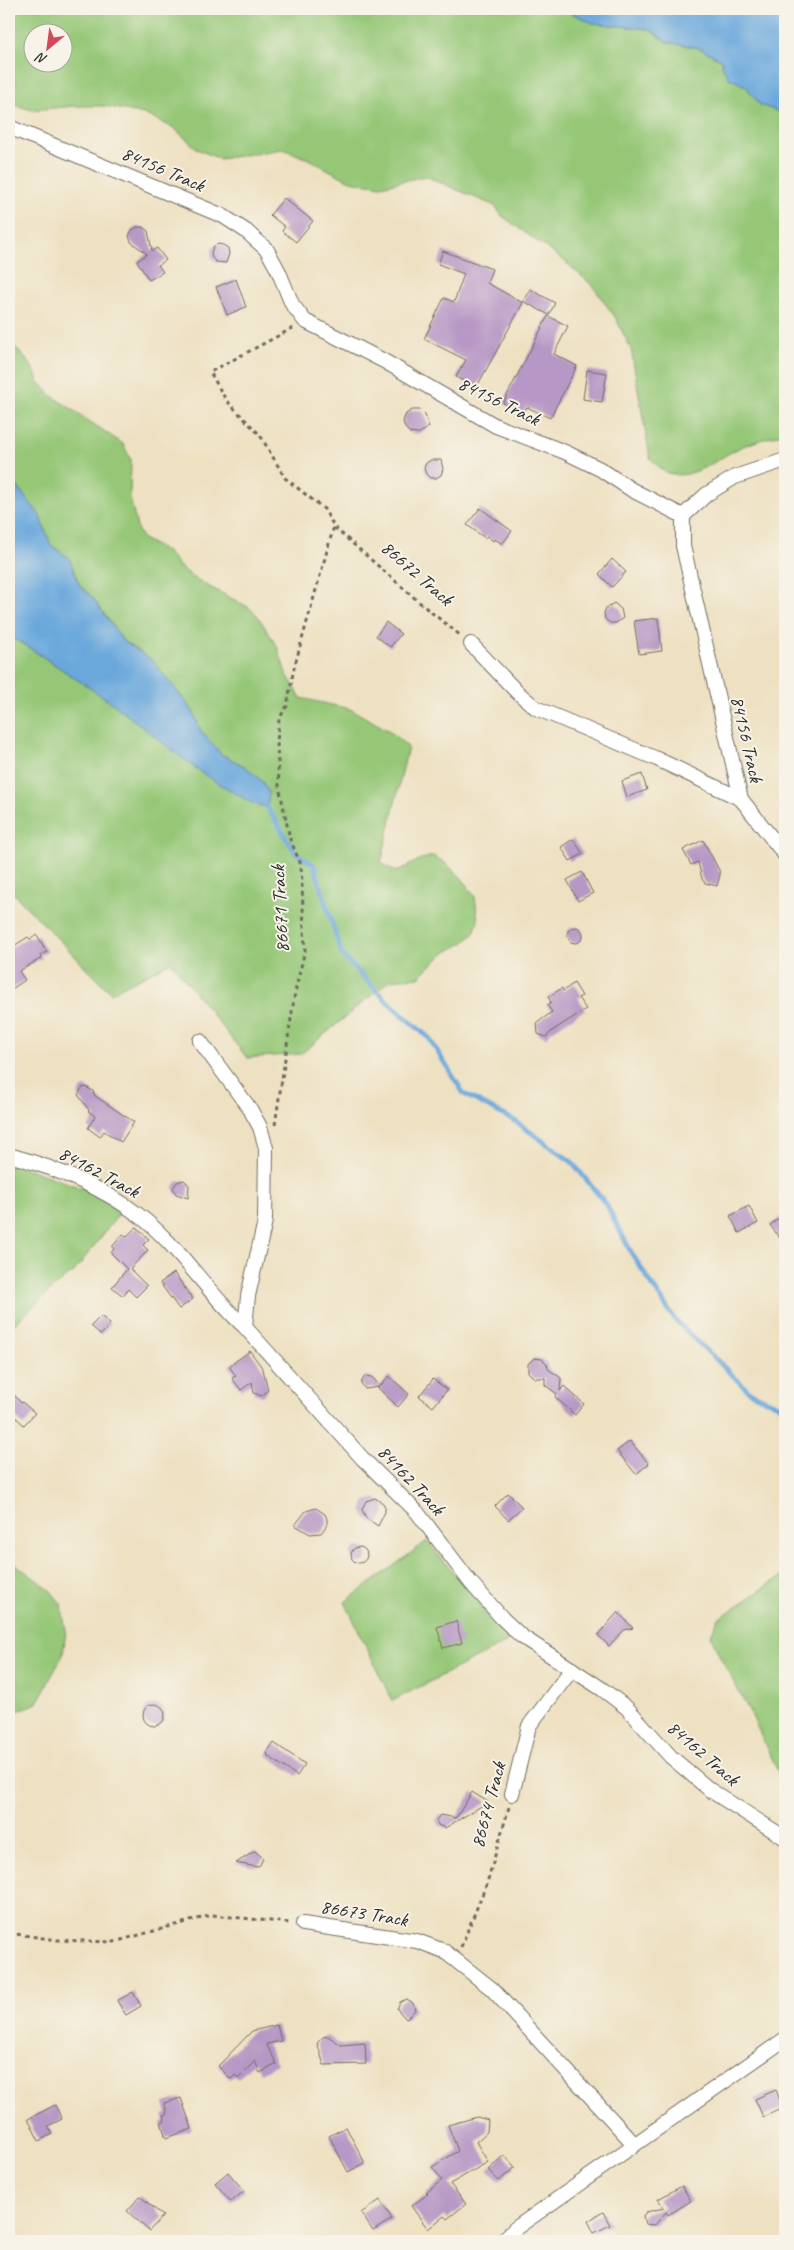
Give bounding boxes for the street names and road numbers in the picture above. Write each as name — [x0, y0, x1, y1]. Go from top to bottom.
street label: 84156 Track — [118, 140, 210, 198]
street label: 84156 Track — [454, 371, 545, 432]
street label: 86672 Track — [376, 535, 460, 612]
street label: 84156 Track — [725, 694, 769, 786]
street label: 86671 Track — [265, 863, 295, 953]
street label: 84162 Track — [54, 1140, 145, 1204]
street label: 84162 Track — [372, 1439, 451, 1522]
street label: 84162 Track — [662, 1715, 746, 1792]
street label: 86674 Track — [465, 1758, 512, 1851]
street label: 86673 Track — [319, 1894, 411, 1932]

